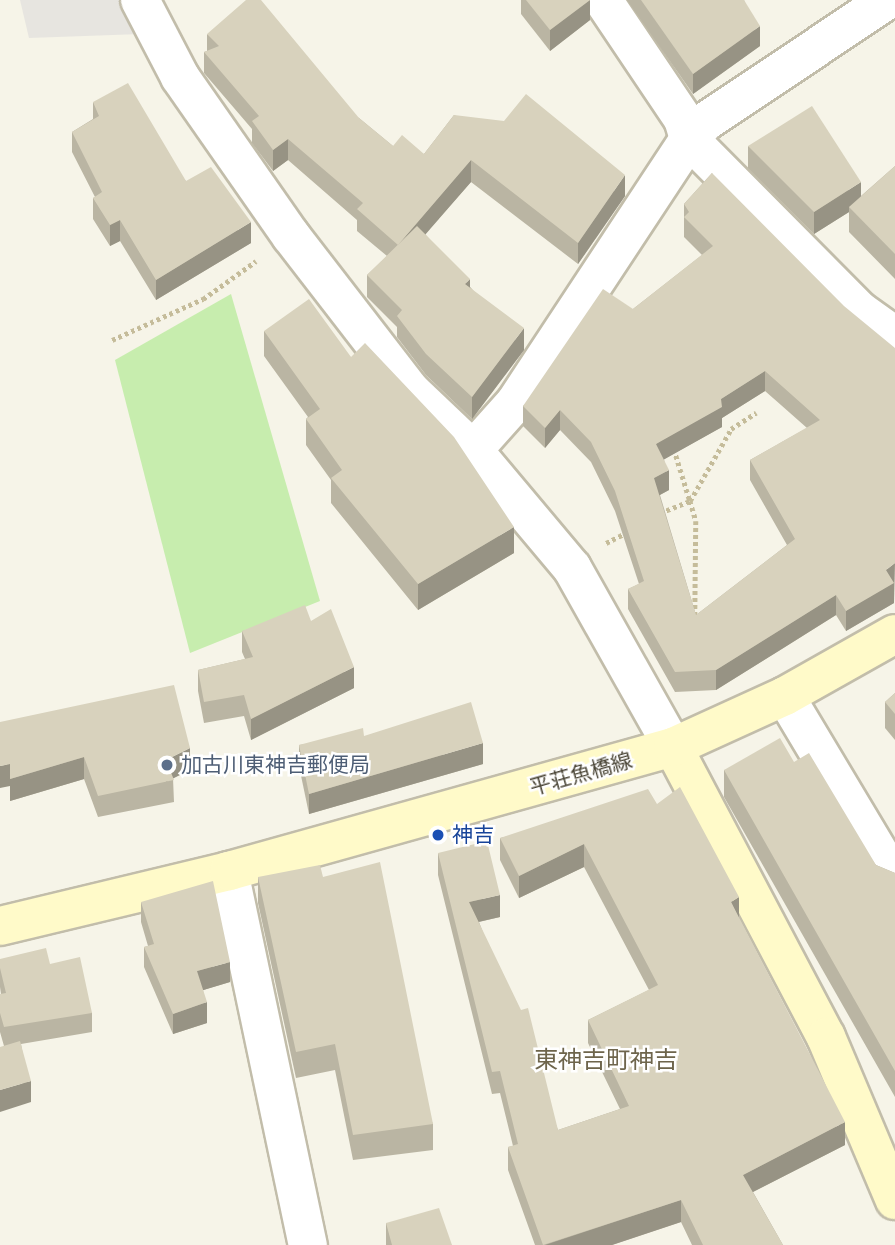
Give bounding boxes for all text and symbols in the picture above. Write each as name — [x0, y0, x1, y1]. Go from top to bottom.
street label: 平荘魚橋線 — [527, 747, 635, 801]
place label: 加古川東神吉郵便局 — [181, 752, 370, 778]
marker: 加古川東神吉郵便局 — [159, 757, 175, 773]
place label: 神吉 — [452, 822, 494, 848]
marker: 神吉 — [430, 827, 446, 843]
district label: 東神吉町神吉 — [534, 1046, 678, 1074]

